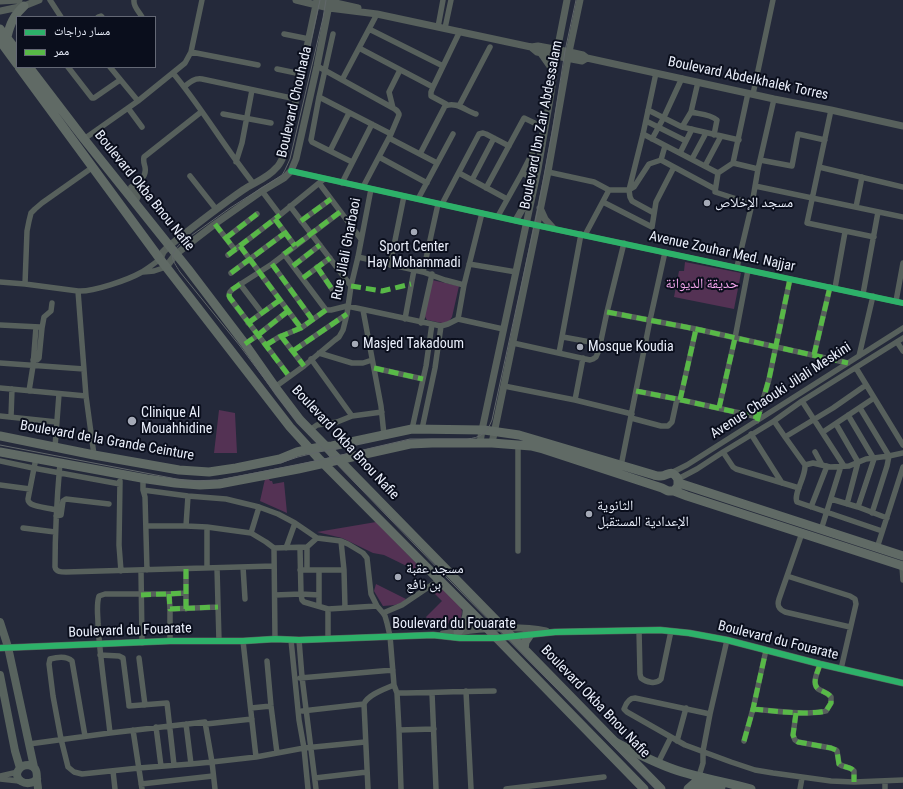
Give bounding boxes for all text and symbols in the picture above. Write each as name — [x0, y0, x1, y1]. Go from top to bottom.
legend — [16, 16, 156, 68]
text: مسار دراجات — [54, 24, 110, 38]
street label: Boulevard Ibn Zair Abdessalam — [517, 39, 567, 211]
text: ممر — [54, 44, 69, 58]
street label: Boulevard Chouhada — [274, 45, 316, 159]
street label: Boulevard Abdelkhalek Torres — [666, 54, 830, 104]
street label: Boulevard Okba Bnou Nafie — [90, 128, 198, 254]
place label: مسجد الإخلاص — [715, 195, 793, 211]
street label: Rue Jilali Gharbaoi — [329, 197, 365, 301]
marker: مسجد الإخلاص — [702, 198, 712, 208]
marker: Sport Center Hay Mohammadi — [409, 227, 419, 237]
street label: Avenue Zouhar Med. Najjar — [647, 228, 797, 276]
place label: Sport Center Hay Mohammadi — [367, 239, 461, 272]
park label: حديقة الديوانة — [665, 276, 739, 292]
place label: Masjed Takadoum — [363, 336, 464, 352]
marker: Masjed Takadoum — [350, 339, 360, 349]
place label: Mosque Koudia — [588, 339, 674, 355]
street label: Avenue Chaouki Jilali Meskini — [708, 339, 854, 443]
marker: Mosque Koudia — [575, 342, 585, 352]
street label: Boulevard Okba Bnou Nafie — [288, 382, 402, 504]
place label: Clinique Al Mouahhidine — [141, 405, 212, 438]
marker: Clinique Al Mouahhidine — [126, 415, 138, 427]
street label: Boulevard de la Grande Ceinture — [19, 417, 195, 465]
place label: الثانوية الإعدادية المستقبل — [597, 498, 689, 530]
marker: الثانوية الإعدادية المستقبل — [584, 509, 594, 519]
place label: مسجد عقبة بن نافع — [406, 561, 464, 594]
marker: مسجد عقبة بن نافع — [393, 572, 403, 582]
street label: Boulevard du Fouarate — [392, 616, 516, 632]
street label: Boulevard du Fouarate — [716, 618, 840, 664]
street label: Boulevard du Fouarate — [68, 620, 192, 642]
street label: Boulevard Okba Bnou Nafie — [537, 642, 653, 762]

